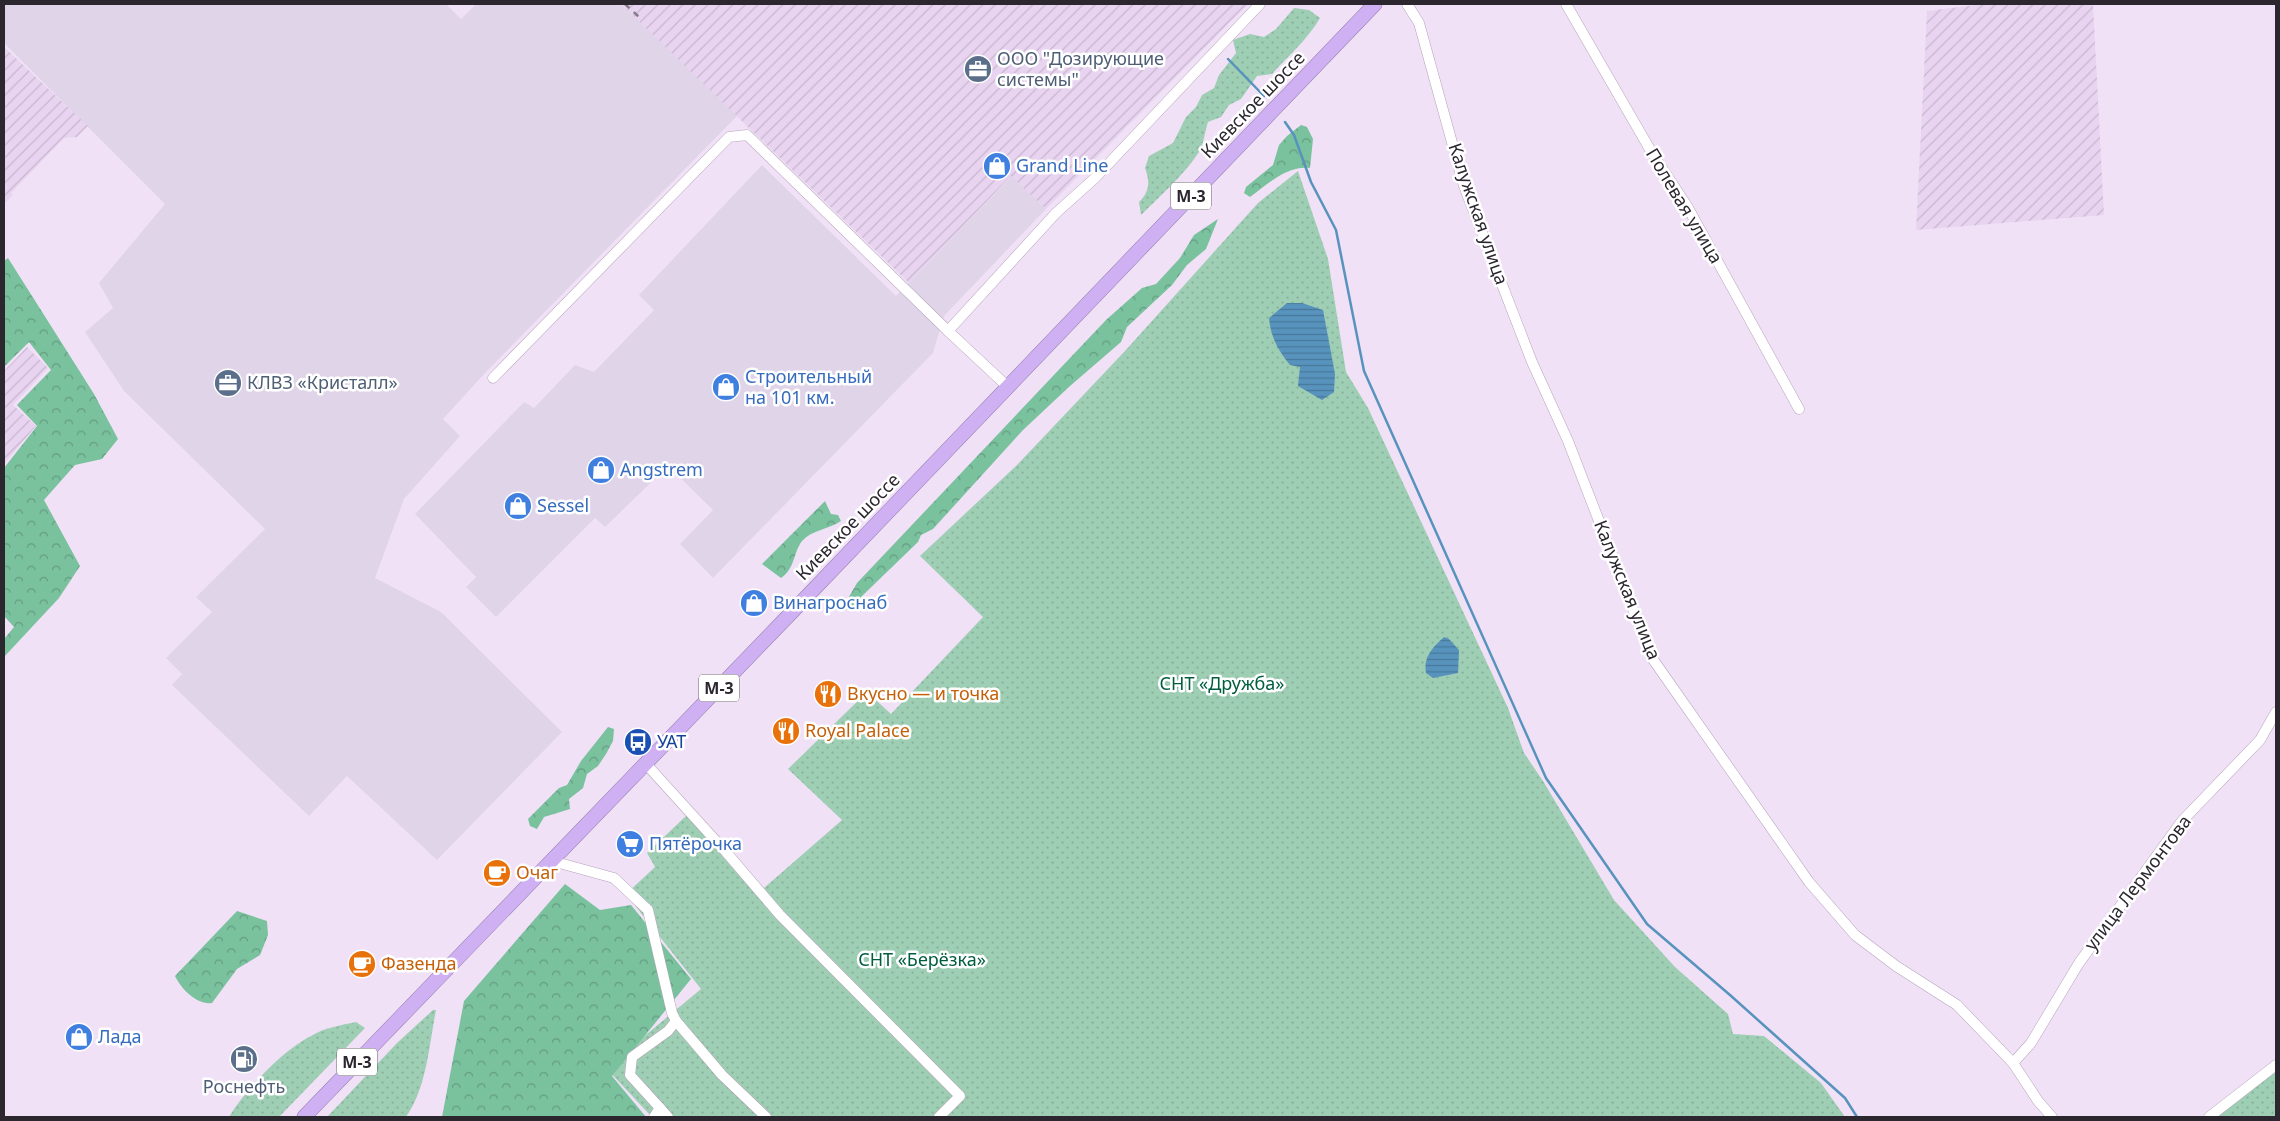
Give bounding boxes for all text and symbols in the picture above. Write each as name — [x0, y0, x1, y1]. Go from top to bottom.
place label: ООО "Дозирующие системы" — [997, 46, 1164, 91]
street label: Киевское шоссе — [1195, 46, 1310, 163]
office icon: ООО "Дозирующие системы" — [963, 54, 993, 84]
street label: Калужская улица — [1443, 140, 1514, 288]
street label: Полевая улица — [1641, 143, 1729, 268]
shop icon: Grand Line — [982, 151, 1012, 181]
place label: Grand Line — [1016, 153, 1109, 177]
road number: М-3 — [1171, 182, 1211, 210]
place label: Строительный на 101 км. — [745, 364, 872, 409]
office icon: КЛВЗ «Кристалл» — [213, 368, 243, 398]
place label: КЛВЗ «Кристалл» — [247, 370, 398, 394]
shop icon: Строительный на 101 км. — [711, 372, 741, 402]
shop icon: Angstrem — [586, 455, 616, 485]
place label: Angstrem — [620, 457, 703, 481]
street label: Киевское шоссе — [790, 468, 905, 585]
shop icon: Sessel — [503, 491, 533, 521]
place label: Sessel — [537, 493, 589, 517]
street label: Калужская улица — [1589, 516, 1667, 663]
shop icon: Винагроснаб — [739, 588, 769, 618]
place label: Винагроснаб — [773, 590, 887, 614]
park label: СНТ «Дружба» — [1159, 671, 1285, 695]
road number: М-3 — [699, 674, 739, 701]
restaurant icon: Вкусно — и точка — [813, 679, 843, 709]
place label: Вкусно — и точка — [847, 681, 999, 705]
restaurant icon: Royal Palace — [771, 716, 801, 746]
place label: Royal Palace — [805, 718, 910, 742]
bus stop icon: УАТ — [623, 727, 653, 757]
place label: УАТ — [657, 729, 686, 753]
street label: улица Лермонтова — [2078, 810, 2196, 955]
supermarket icon: Пятёрочка — [615, 829, 645, 859]
place label: Пятёрочка — [649, 831, 742, 855]
cafe icon: Очаг — [482, 858, 512, 888]
place label: Очаг — [516, 860, 558, 884]
park label: СНТ «Берёзка» — [858, 947, 986, 971]
cafe icon: Фазенда — [347, 949, 377, 979]
place label: Фазенда — [381, 951, 456, 975]
shop icon: Лада — [64, 1022, 94, 1052]
place label: Лада — [98, 1024, 142, 1048]
fuel station icon: Роснефть — [229, 1044, 259, 1074]
road number: М-3 — [337, 1048, 377, 1076]
place label: Роснефть — [203, 1074, 285, 1098]

